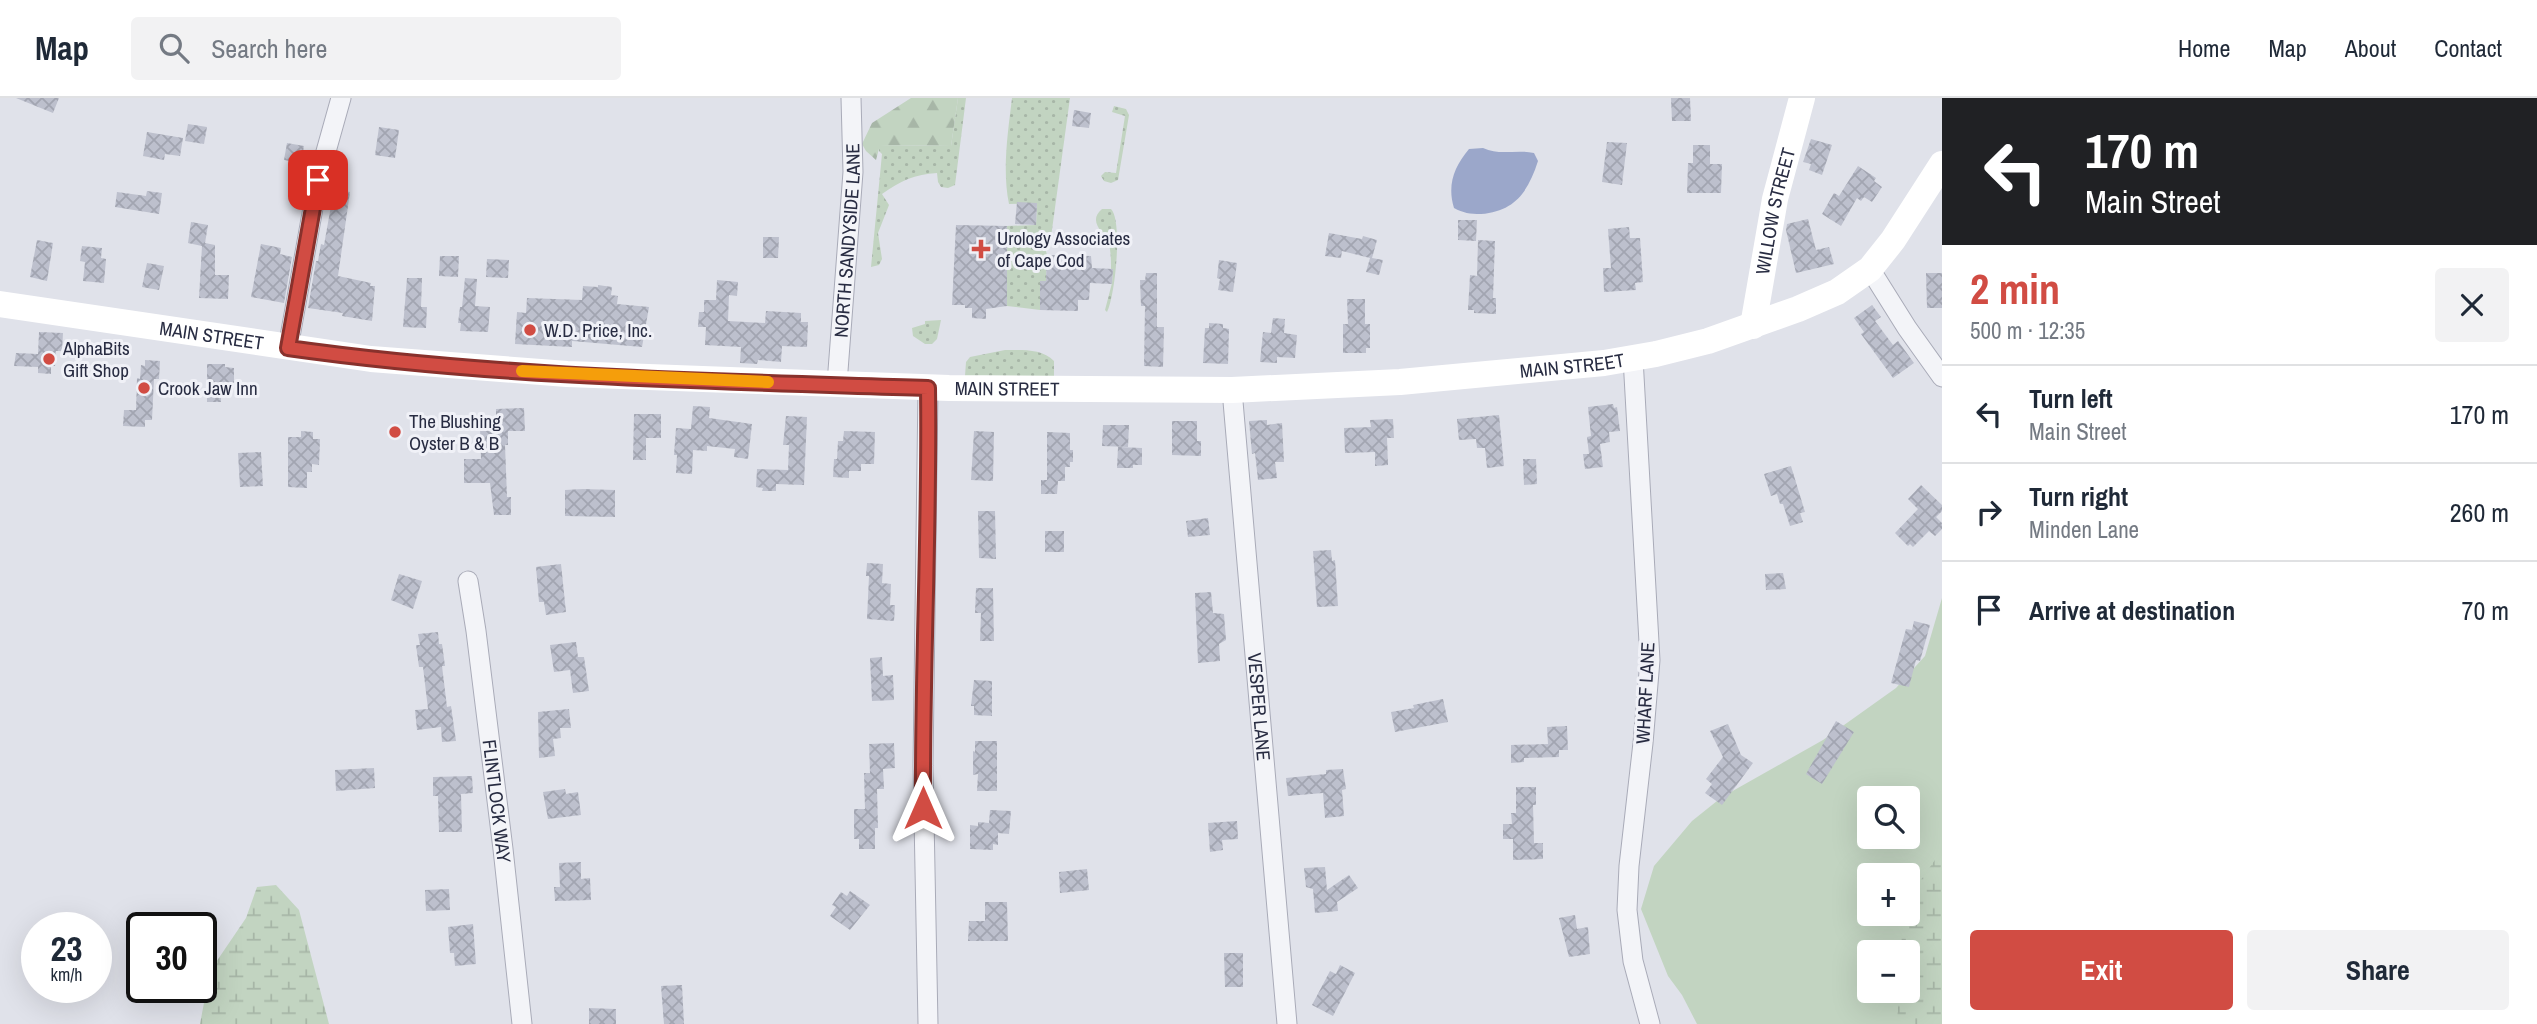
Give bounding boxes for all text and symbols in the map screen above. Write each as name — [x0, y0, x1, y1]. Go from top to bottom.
search box — [131, 17, 621, 80]
text: Map — [35, 26, 89, 70]
icon: search — [155, 29, 193, 67]
text: Search here — [211, 31, 327, 66]
text: Home — [2178, 32, 2230, 64]
text: Map — [2268, 32, 2307, 64]
text: About — [2345, 32, 2396, 64]
text: Contact — [2434, 32, 2502, 64]
text: 170 m — [2085, 117, 2199, 183]
icon: left — [1970, 126, 2061, 217]
street label: NORTH SANDYSIDE LANE — [828, 143, 866, 338]
street label: WILLOW STREET — [1749, 144, 1801, 277]
pin — [288, 150, 348, 210]
icon: arrive — [299, 161, 337, 199]
text: Main Street — [2085, 180, 2221, 223]
place label: Urology Associates of Cape Cod — [997, 225, 1131, 273]
marker: Urology Associates of Cape Cod — [971, 239, 991, 259]
text: 2 min — [1970, 261, 2060, 317]
button: close — [2435, 268, 2509, 342]
street label: MAIN STREET — [158, 315, 266, 356]
text: 500 m · 12:35 — [1970, 315, 2085, 346]
place label: W.D. Price, Inc. — [544, 317, 652, 343]
marker: W.D. Price, Inc. — [522, 322, 538, 338]
place label: AlphaBits Gift Shop — [62, 335, 130, 383]
street label: MAIN STREET — [1519, 347, 1627, 384]
marker: AlphaBits Gift Shop — [41, 351, 57, 367]
place label: Crook Jaw Inn — [158, 375, 258, 401]
street label: MAIN STREET — [955, 375, 1060, 402]
marker: Crook Jaw Inn — [136, 380, 152, 396]
text: Turn left — [2029, 381, 2113, 416]
icon: left — [1970, 395, 2008, 433]
text: 170 m — [2450, 397, 2509, 432]
place label: The Blushing Oyster B & B — [409, 408, 501, 456]
text: Main Street — [2029, 416, 2127, 447]
marker: The Blushing Oyster B & B — [387, 424, 403, 440]
text: Turn right — [2029, 479, 2128, 514]
icon: right — [1970, 493, 2008, 531]
text: 260 m — [2450, 495, 2509, 530]
text: Minden Lane — [2029, 514, 2139, 545]
icon: arrive — [1970, 591, 2008, 629]
text: Arrive at destination — [2029, 593, 2235, 628]
text: 70 m — [2462, 593, 2509, 628]
street label: WHARF LANE — [1629, 641, 1661, 745]
street label: VESPER LANE — [1242, 652, 1277, 762]
street label: FLINTLOCK WAY — [477, 738, 517, 865]
position arrow — [886, 771, 960, 845]
map controls — [1857, 786, 1920, 1003]
button: search — [1857, 786, 1920, 849]
button: + — [1857, 863, 1920, 926]
speed limit sign: 30 — [126, 912, 217, 1003]
text: 23 — [51, 925, 82, 972]
button: Exit — [1970, 930, 2233, 1010]
button: Share — [2247, 930, 2509, 1010]
button: − — [1857, 940, 1920, 1003]
text: km/h — [51, 962, 83, 987]

